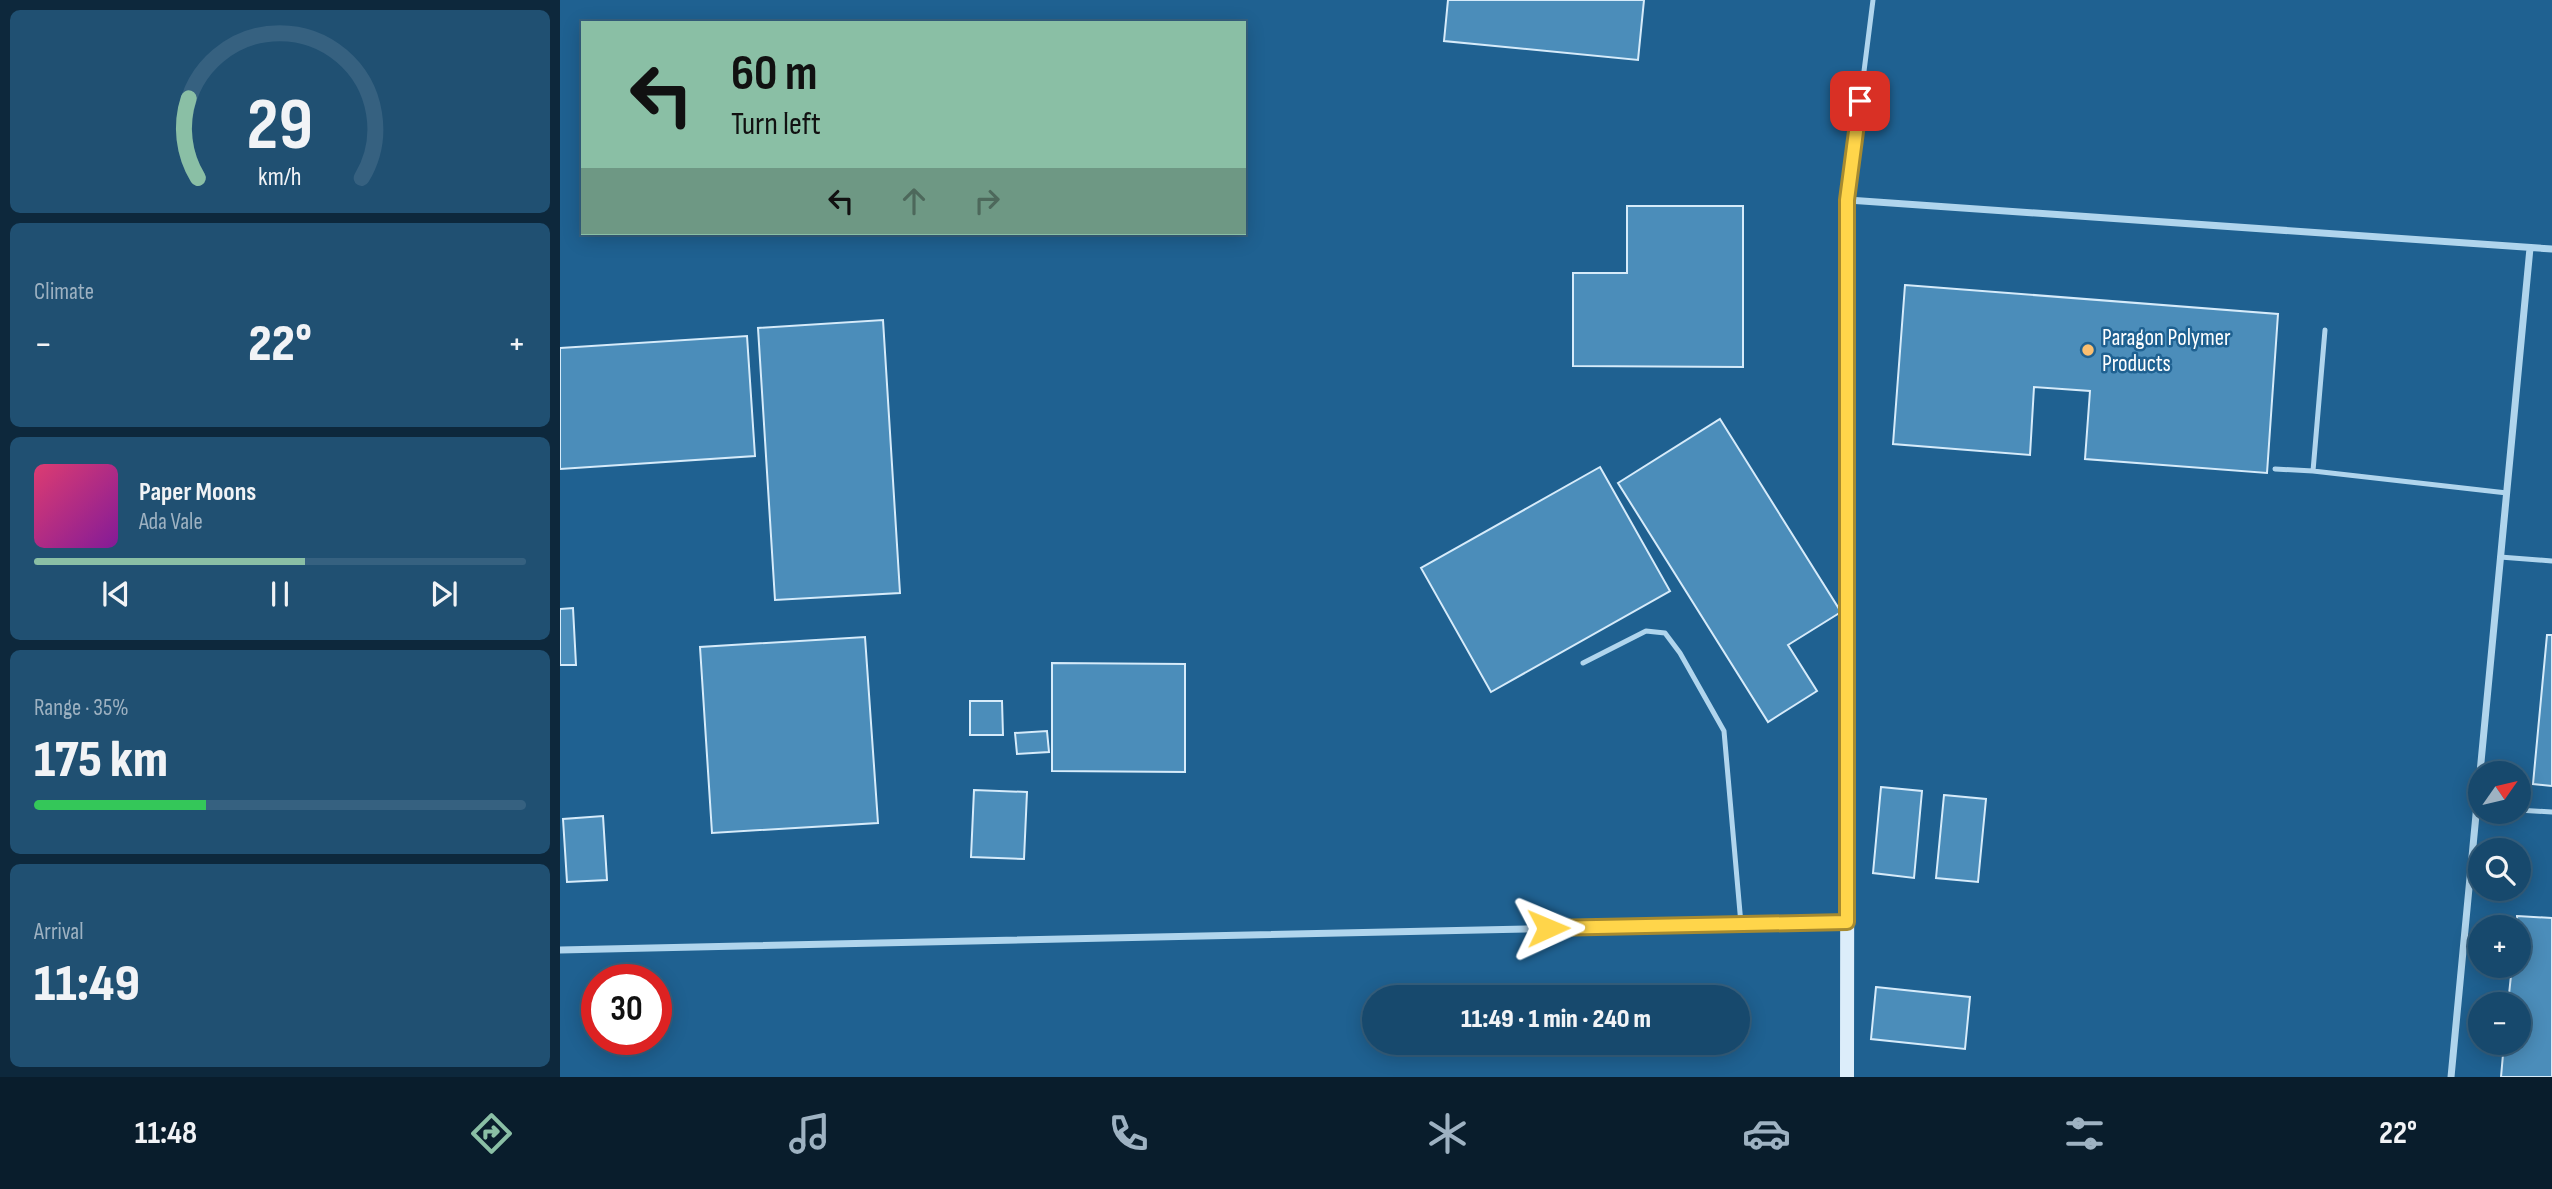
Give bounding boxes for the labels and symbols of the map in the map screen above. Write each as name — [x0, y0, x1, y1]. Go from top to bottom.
pin — [1830, 71, 1890, 131]
place label: Paragon Polymer Products — [2102, 324, 2231, 378]
marker: Paragon Polymer Products — [2080, 342, 2096, 358]
north arrow — [2468, 761, 2530, 824]
position arrow — [1511, 891, 1585, 965]
speed limit sign: 30 — [581, 964, 672, 1055]

